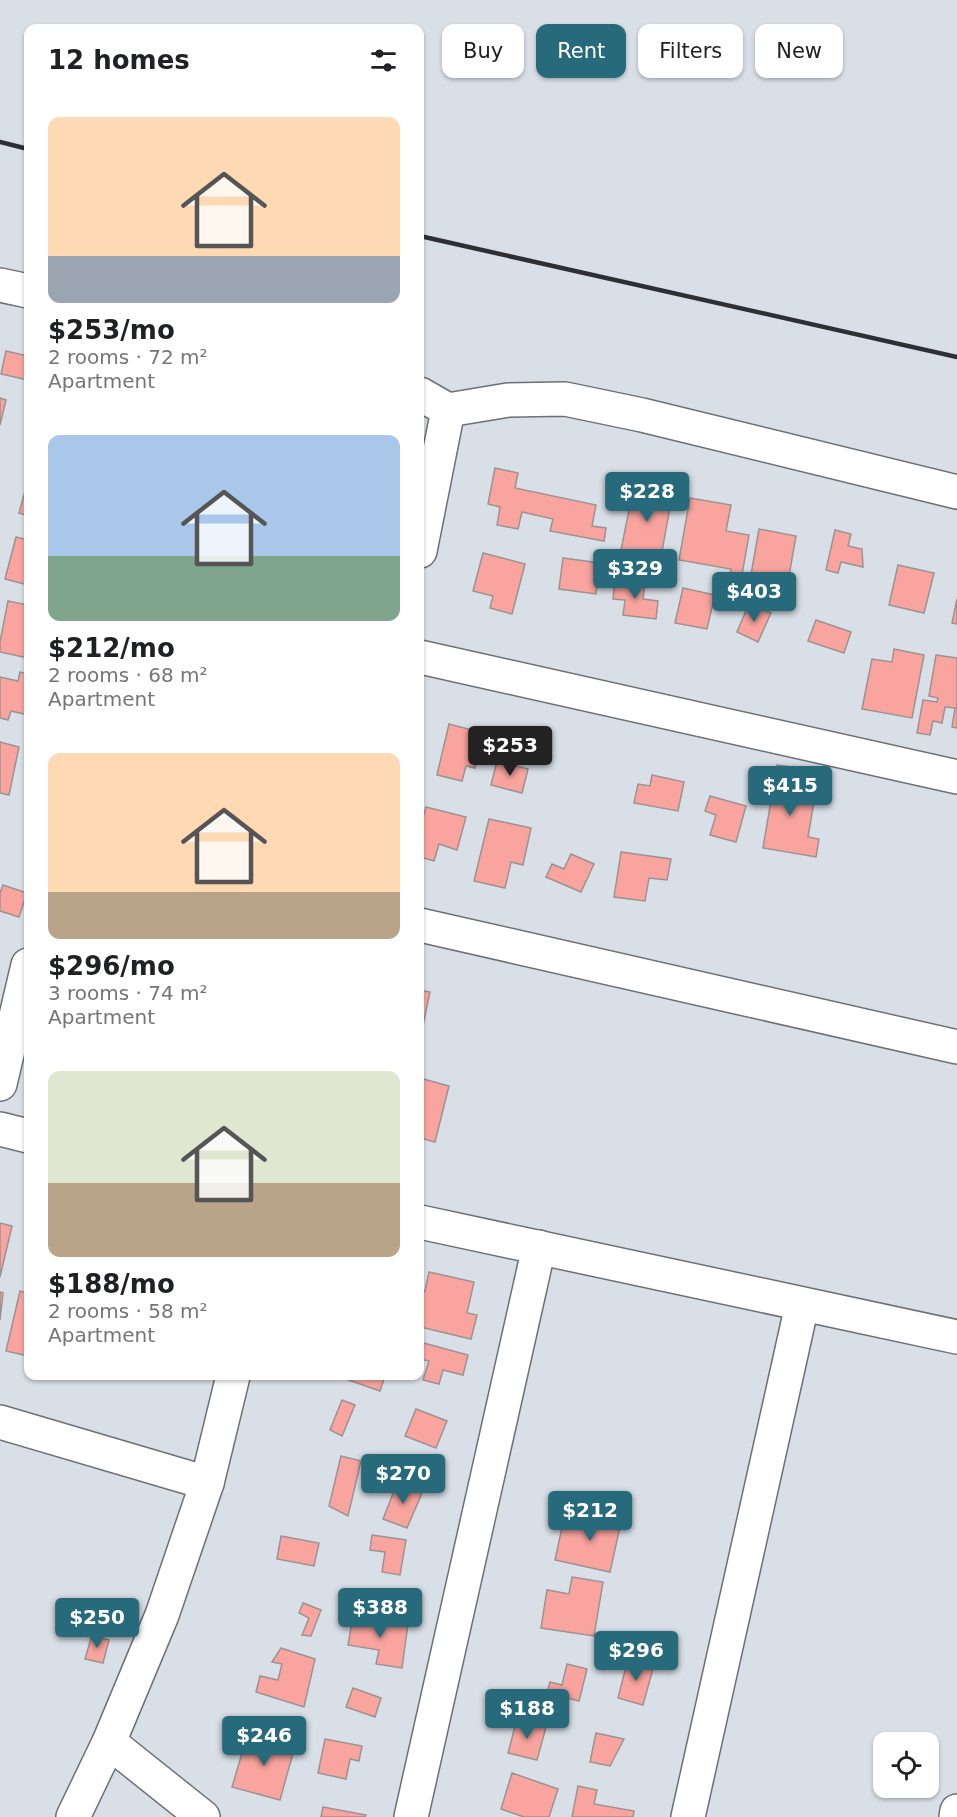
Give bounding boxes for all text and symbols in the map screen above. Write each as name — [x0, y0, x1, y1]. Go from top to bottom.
chip: Buy — [442, 24, 524, 78]
chip: Rent — [536, 24, 626, 78]
chip: Filters — [638, 24, 743, 78]
chip: New — [755, 24, 843, 78]
icon: filters — [367, 44, 400, 77]
text: 12 homes — [48, 45, 190, 75]
icon: home — [170, 156, 278, 264]
text: $253/mo — [48, 315, 175, 345]
text: 2 rooms · 72 m² — [48, 345, 208, 369]
text: Apartment — [48, 369, 155, 393]
pin: $228 — [611, 472, 683, 523]
icon: home — [170, 474, 278, 582]
text: $228 — [619, 479, 675, 503]
pin: $329 — [599, 549, 671, 600]
text: $329 — [607, 556, 663, 580]
pin: $403 — [718, 572, 790, 623]
text: $403 — [726, 579, 782, 603]
text: $212/mo — [48, 633, 175, 663]
text: 2 rooms · 68 m² — [48, 663, 208, 687]
text: Apartment — [48, 687, 155, 711]
pin: $253 — [474, 726, 546, 777]
text: $253 — [482, 733, 538, 757]
pin: $415 — [754, 766, 826, 817]
text: $415 — [762, 773, 818, 797]
icon: home — [170, 792, 278, 900]
text: $296/mo — [48, 951, 175, 981]
text: 3 rooms · 74 m² — [48, 981, 208, 1005]
text: Apartment — [48, 1005, 155, 1029]
icon: home — [170, 1110, 278, 1218]
text: $188/mo — [48, 1269, 175, 1299]
text: 2 rooms · 58 m² — [48, 1299, 208, 1323]
text: Apartment — [48, 1323, 155, 1347]
pin: $270 — [367, 1454, 439, 1505]
text: $270 — [375, 1461, 431, 1485]
pin: $212 — [554, 1491, 626, 1542]
text: $212 — [562, 1498, 618, 1522]
pin: $388 — [344, 1588, 416, 1639]
text: $388 — [352, 1595, 408, 1619]
pin: $250 — [61, 1598, 133, 1649]
text: $250 — [69, 1605, 125, 1629]
pin: $296 — [600, 1631, 672, 1682]
text: $296 — [608, 1638, 664, 1662]
pin: $188 — [491, 1689, 563, 1740]
text: $188 — [499, 1696, 555, 1720]
pin: $246 — [228, 1716, 300, 1767]
text: $246 — [236, 1723, 292, 1747]
map controls — [873, 1732, 939, 1798]
button: locate — [873, 1732, 939, 1798]

